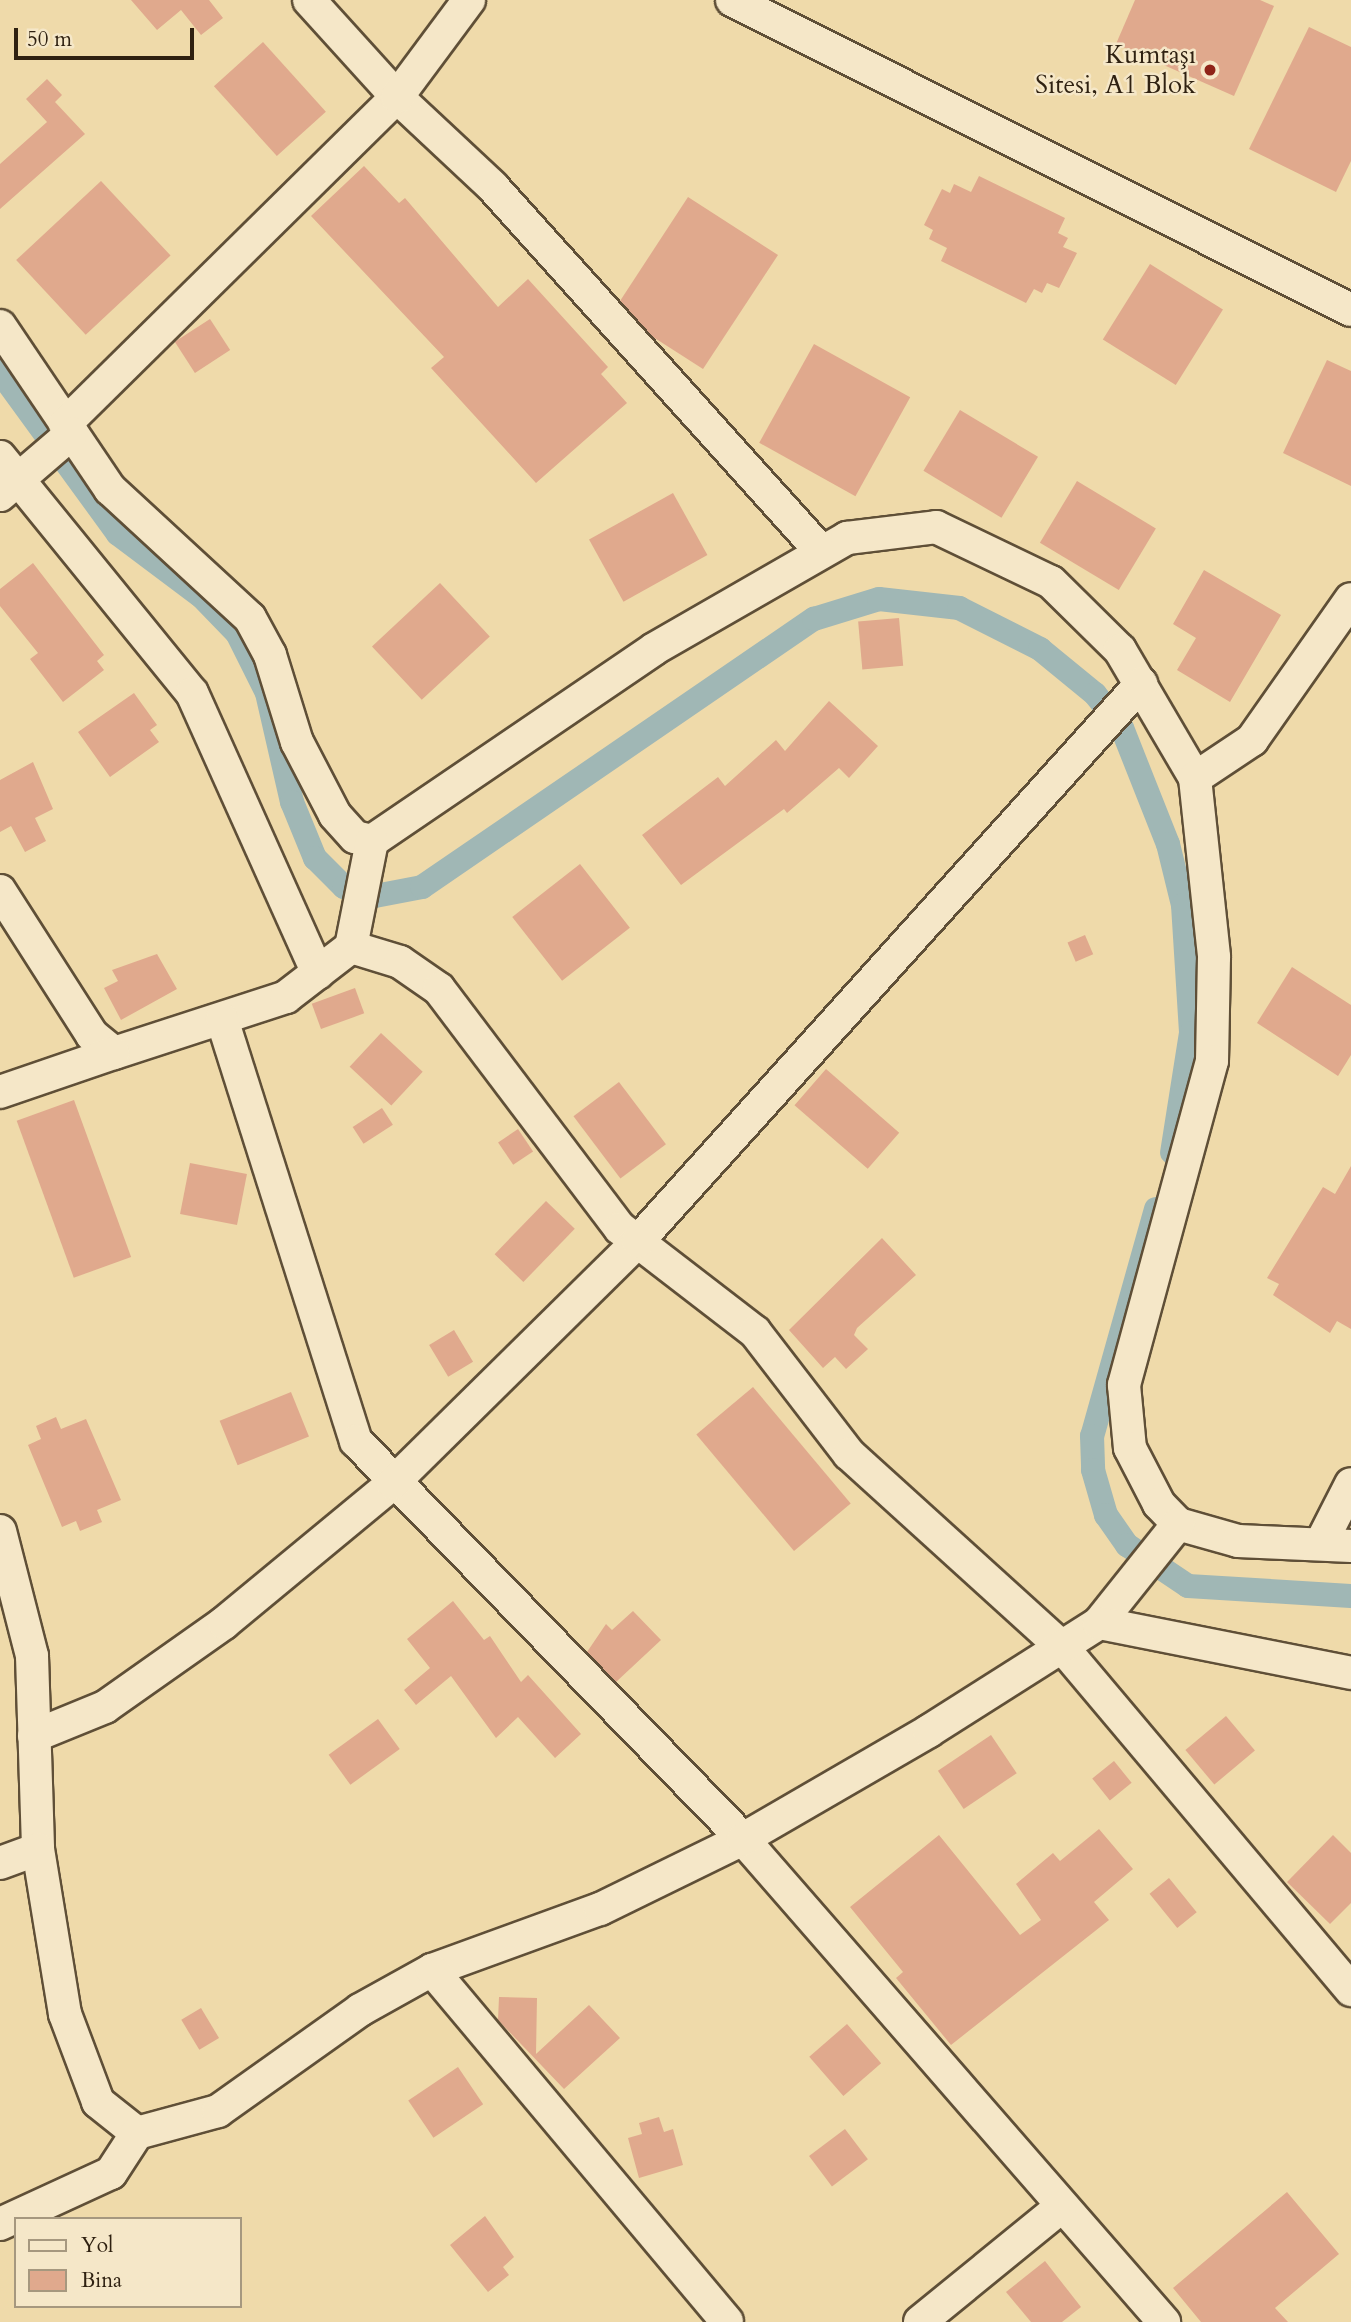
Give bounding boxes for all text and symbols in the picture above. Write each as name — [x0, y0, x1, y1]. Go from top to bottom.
scale bar — [18, 14, 198, 58]
text: 50 m — [27, 25, 72, 54]
place label: Kumtaşı Sitesi, A1 Blok — [1035, 39, 1196, 100]
marker: Kumtaşı Sitesi, A1 Blok — [1202, 62, 1218, 78]
legend — [14, 2217, 242, 2308]
text: Yol — [81, 2231, 113, 2260]
text: Bina — [81, 2266, 122, 2295]

